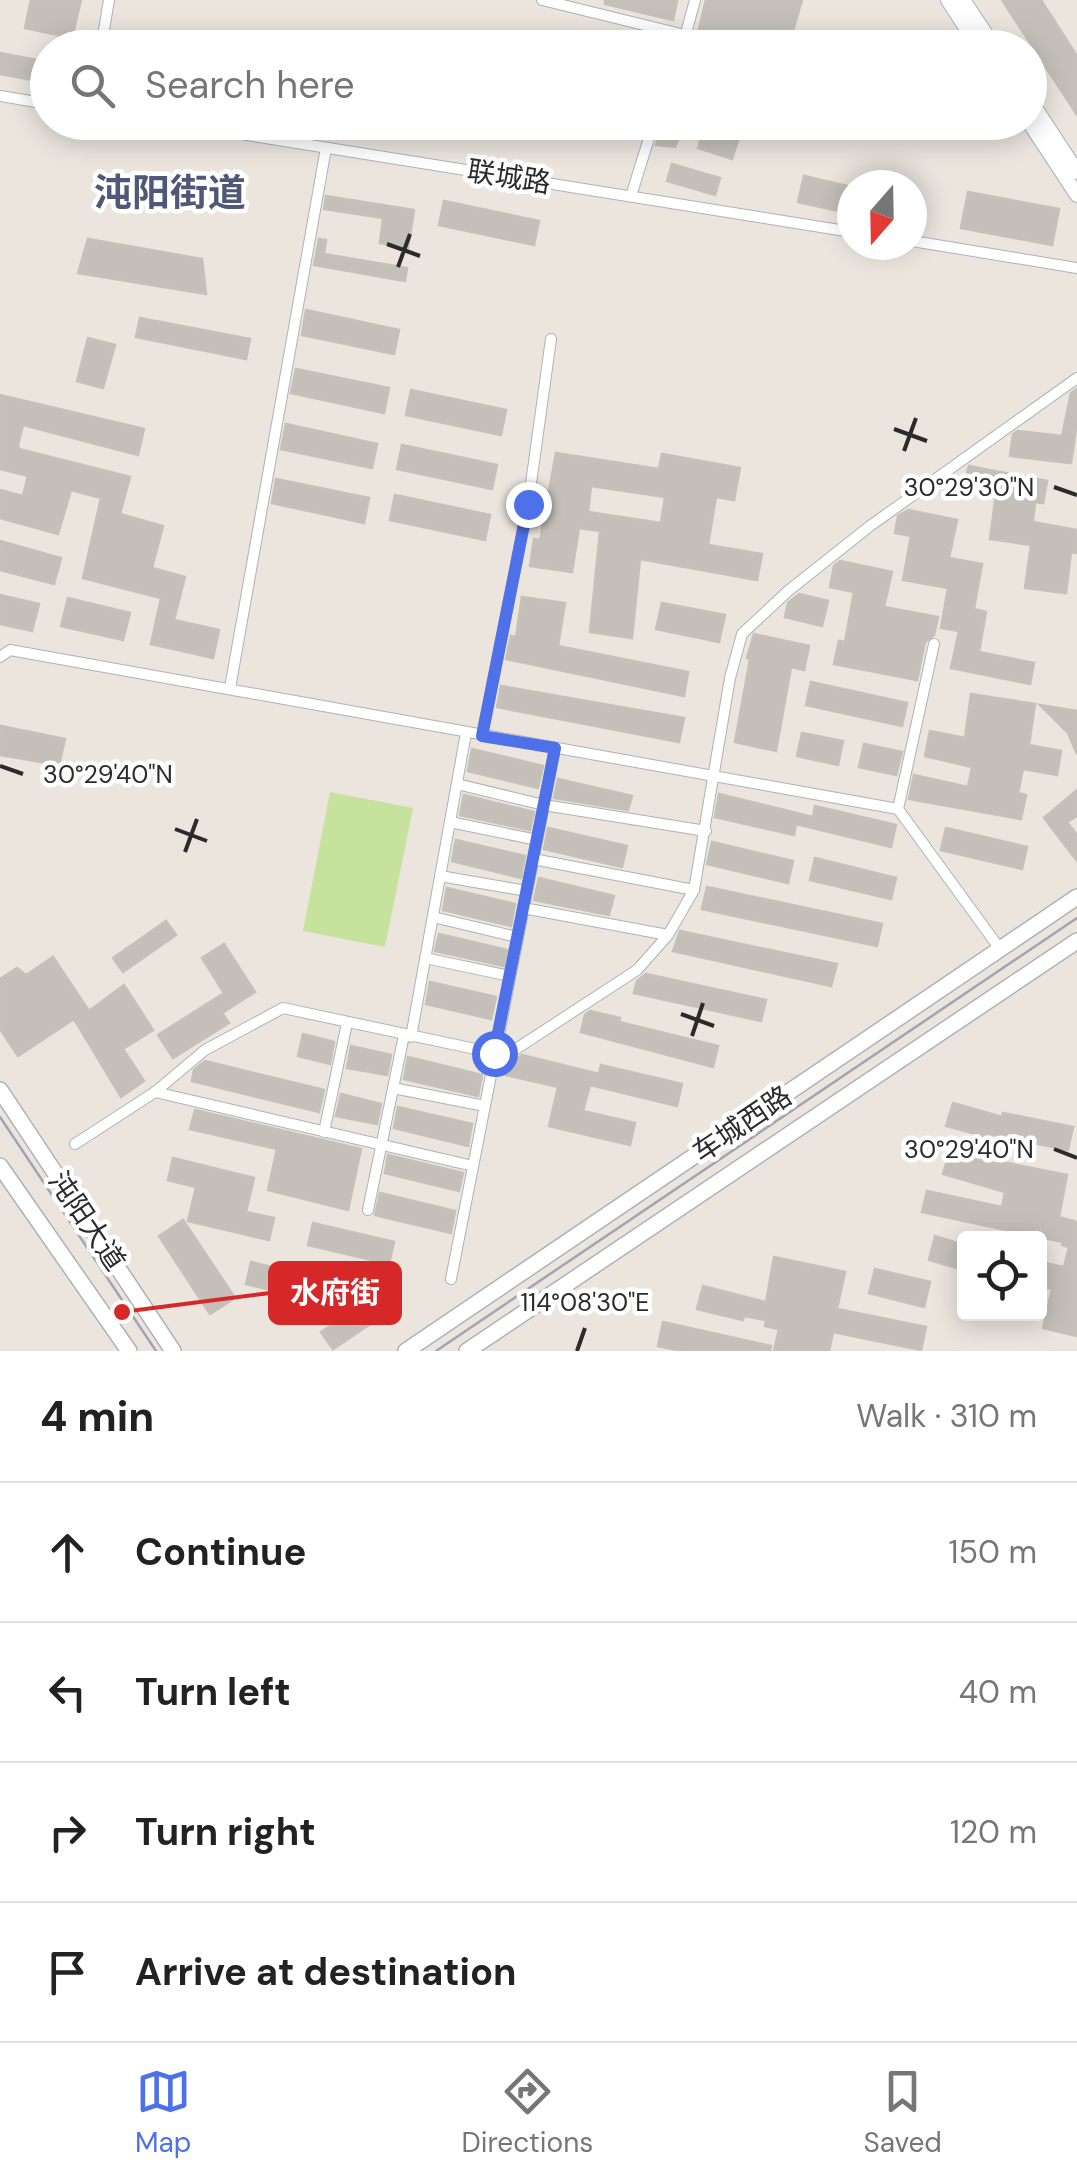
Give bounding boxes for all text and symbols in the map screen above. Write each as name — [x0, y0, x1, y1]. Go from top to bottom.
search box — [30, 30, 1047, 140]
icon: search — [65, 58, 120, 113]
text: Search here — [145, 60, 355, 110]
street label: 联城路 — [465, 152, 553, 202]
district label: 沌阳街道 — [94, 168, 246, 218]
north arrow — [837, 170, 927, 260]
text: 30°29'30"N — [904, 471, 1034, 504]
route end — [506, 482, 552, 528]
text: 30°29'40"N — [43, 758, 173, 791]
route start — [472, 1031, 518, 1077]
street label: 车城西路 — [685, 1077, 799, 1171]
text: 30°29'40"N — [904, 1133, 1034, 1166]
street label: 沌阳大道 — [40, 1164, 134, 1278]
map controls — [957, 1231, 1047, 1321]
button: locate — [957, 1231, 1047, 1321]
callout: 水府街 — [270, 1263, 400, 1323]
text: 水府街 — [290, 1273, 380, 1312]
text: 114°08'30"E — [521, 1286, 649, 1319]
text: 4 min — [40, 1389, 154, 1444]
text: Walk · 310 m — [856, 1395, 1037, 1437]
icon: ahead — [40, 1525, 95, 1580]
text: Continue — [135, 1527, 306, 1577]
text: 150 m — [949, 1531, 1037, 1573]
icon: left — [40, 1665, 95, 1720]
text: Turn left — [135, 1667, 291, 1717]
text: 40 m — [959, 1671, 1037, 1713]
icon: right — [40, 1805, 95, 1860]
text: Turn right — [135, 1807, 316, 1857]
text: 120 m — [950, 1811, 1037, 1853]
icon: arrive — [40, 1945, 95, 2000]
text: Arrive at destination — [135, 1947, 517, 1997]
tab: Map — [135, 2064, 191, 2161]
tab: Directions — [462, 2064, 593, 2161]
tab: Saved — [863, 2064, 942, 2161]

